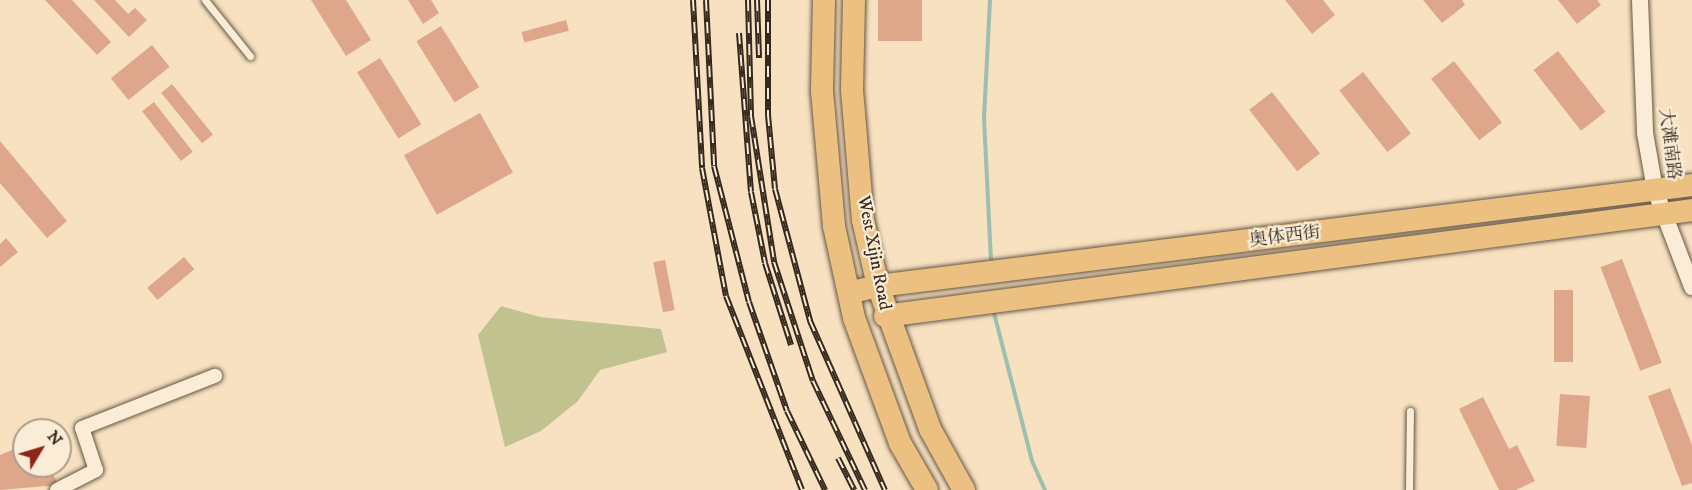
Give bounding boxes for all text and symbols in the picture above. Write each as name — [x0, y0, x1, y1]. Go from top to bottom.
street label: 大滩南路 — [1654, 107, 1684, 181]
street label: West Xijin Road — [852, 194, 896, 312]
street label: 奥体西街 — [1248, 222, 1322, 252]
north arrow — [12, 418, 72, 478]
text: N — [43, 427, 67, 449]

